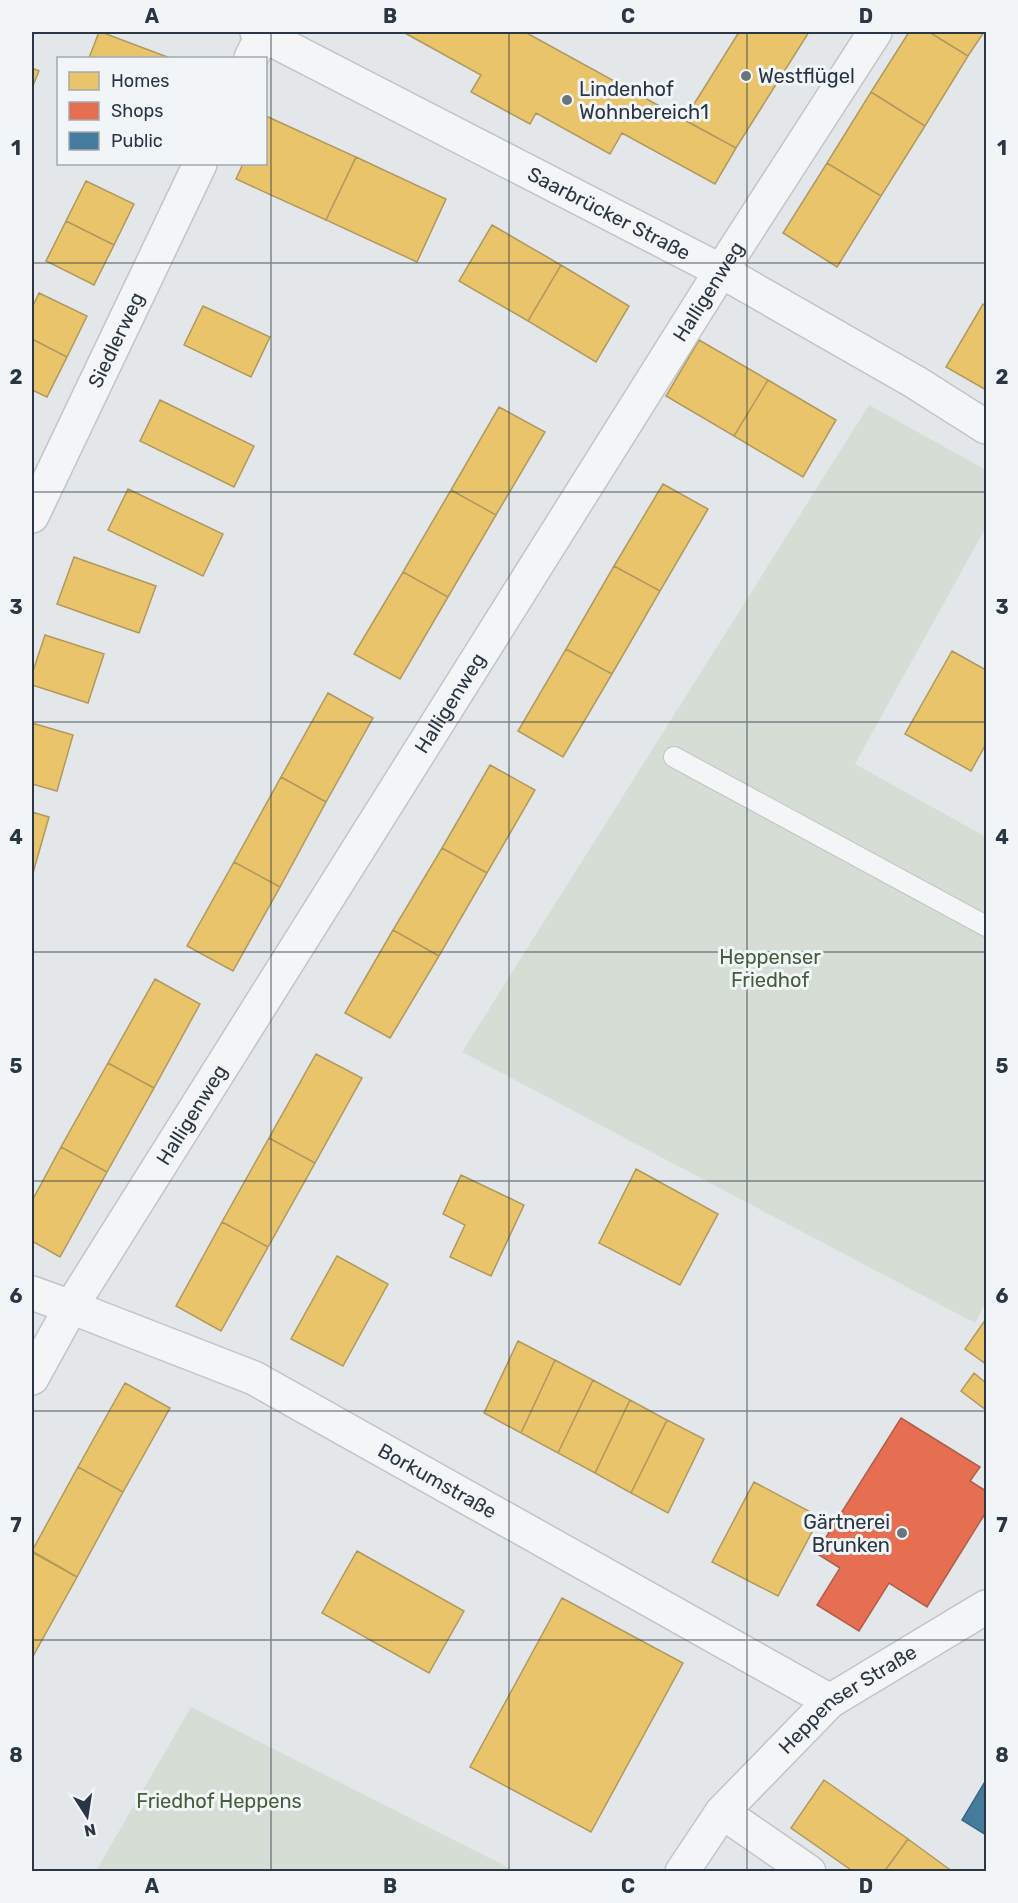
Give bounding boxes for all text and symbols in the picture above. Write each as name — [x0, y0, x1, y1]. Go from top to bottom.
text: A — [145, 4, 160, 28]
text: B — [383, 4, 397, 28]
text: C — [621, 4, 635, 28]
text: D — [859, 4, 873, 28]
legend — [57, 57, 267, 165]
place label: Westflügel — [758, 64, 855, 88]
marker: Westflügel — [739, 69, 753, 83]
text: Homes — [111, 70, 169, 92]
place label: Lindenhof Wohnbereich1 — [579, 77, 709, 124]
marker: Lindenhof Wohnbereich1 — [560, 93, 574, 107]
text: Shops — [111, 100, 163, 122]
text: Public — [111, 130, 163, 152]
text: 1 — [11, 136, 21, 160]
text: 1 — [997, 136, 1007, 160]
street label: Saarbrücker Straße — [524, 162, 694, 265]
street label: Halligenweg — [668, 237, 749, 346]
street label: Siedlerweg — [83, 288, 149, 392]
text: 2 — [10, 365, 23, 389]
text: 2 — [996, 365, 1009, 389]
text: 3 — [9, 595, 23, 619]
text: 3 — [995, 595, 1009, 619]
street label: Halligenweg — [409, 648, 490, 758]
text: 4 — [9, 825, 23, 849]
text: 4 — [995, 825, 1009, 849]
park label: Heppenser Friedhof — [719, 945, 821, 992]
text: 5 — [10, 1054, 23, 1078]
text: 5 — [996, 1054, 1009, 1078]
street label: Halligenweg — [151, 1060, 232, 1169]
text: 6 — [9, 1284, 23, 1308]
text: 6 — [995, 1284, 1009, 1308]
street label: Borkumstraße — [374, 1438, 501, 1524]
place label: Gärtnerei Brunken — [803, 1510, 890, 1557]
text: 7 — [10, 1513, 22, 1537]
text: 7 — [996, 1513, 1008, 1537]
marker: Gärtnerei Brunken — [895, 1526, 909, 1540]
street label: Heppenser Straße — [773, 1640, 921, 1759]
text: 8 — [9, 1743, 23, 1767]
text: 8 — [995, 1743, 1009, 1767]
north arrow — [57, 1786, 117, 1846]
park label: Friedhof Heppens — [136, 1789, 302, 1813]
text: N — [82, 1820, 98, 1841]
text: A — [145, 1874, 160, 1898]
text: B — [383, 1874, 397, 1898]
text: C — [621, 1874, 635, 1898]
text: D — [859, 1874, 873, 1898]

